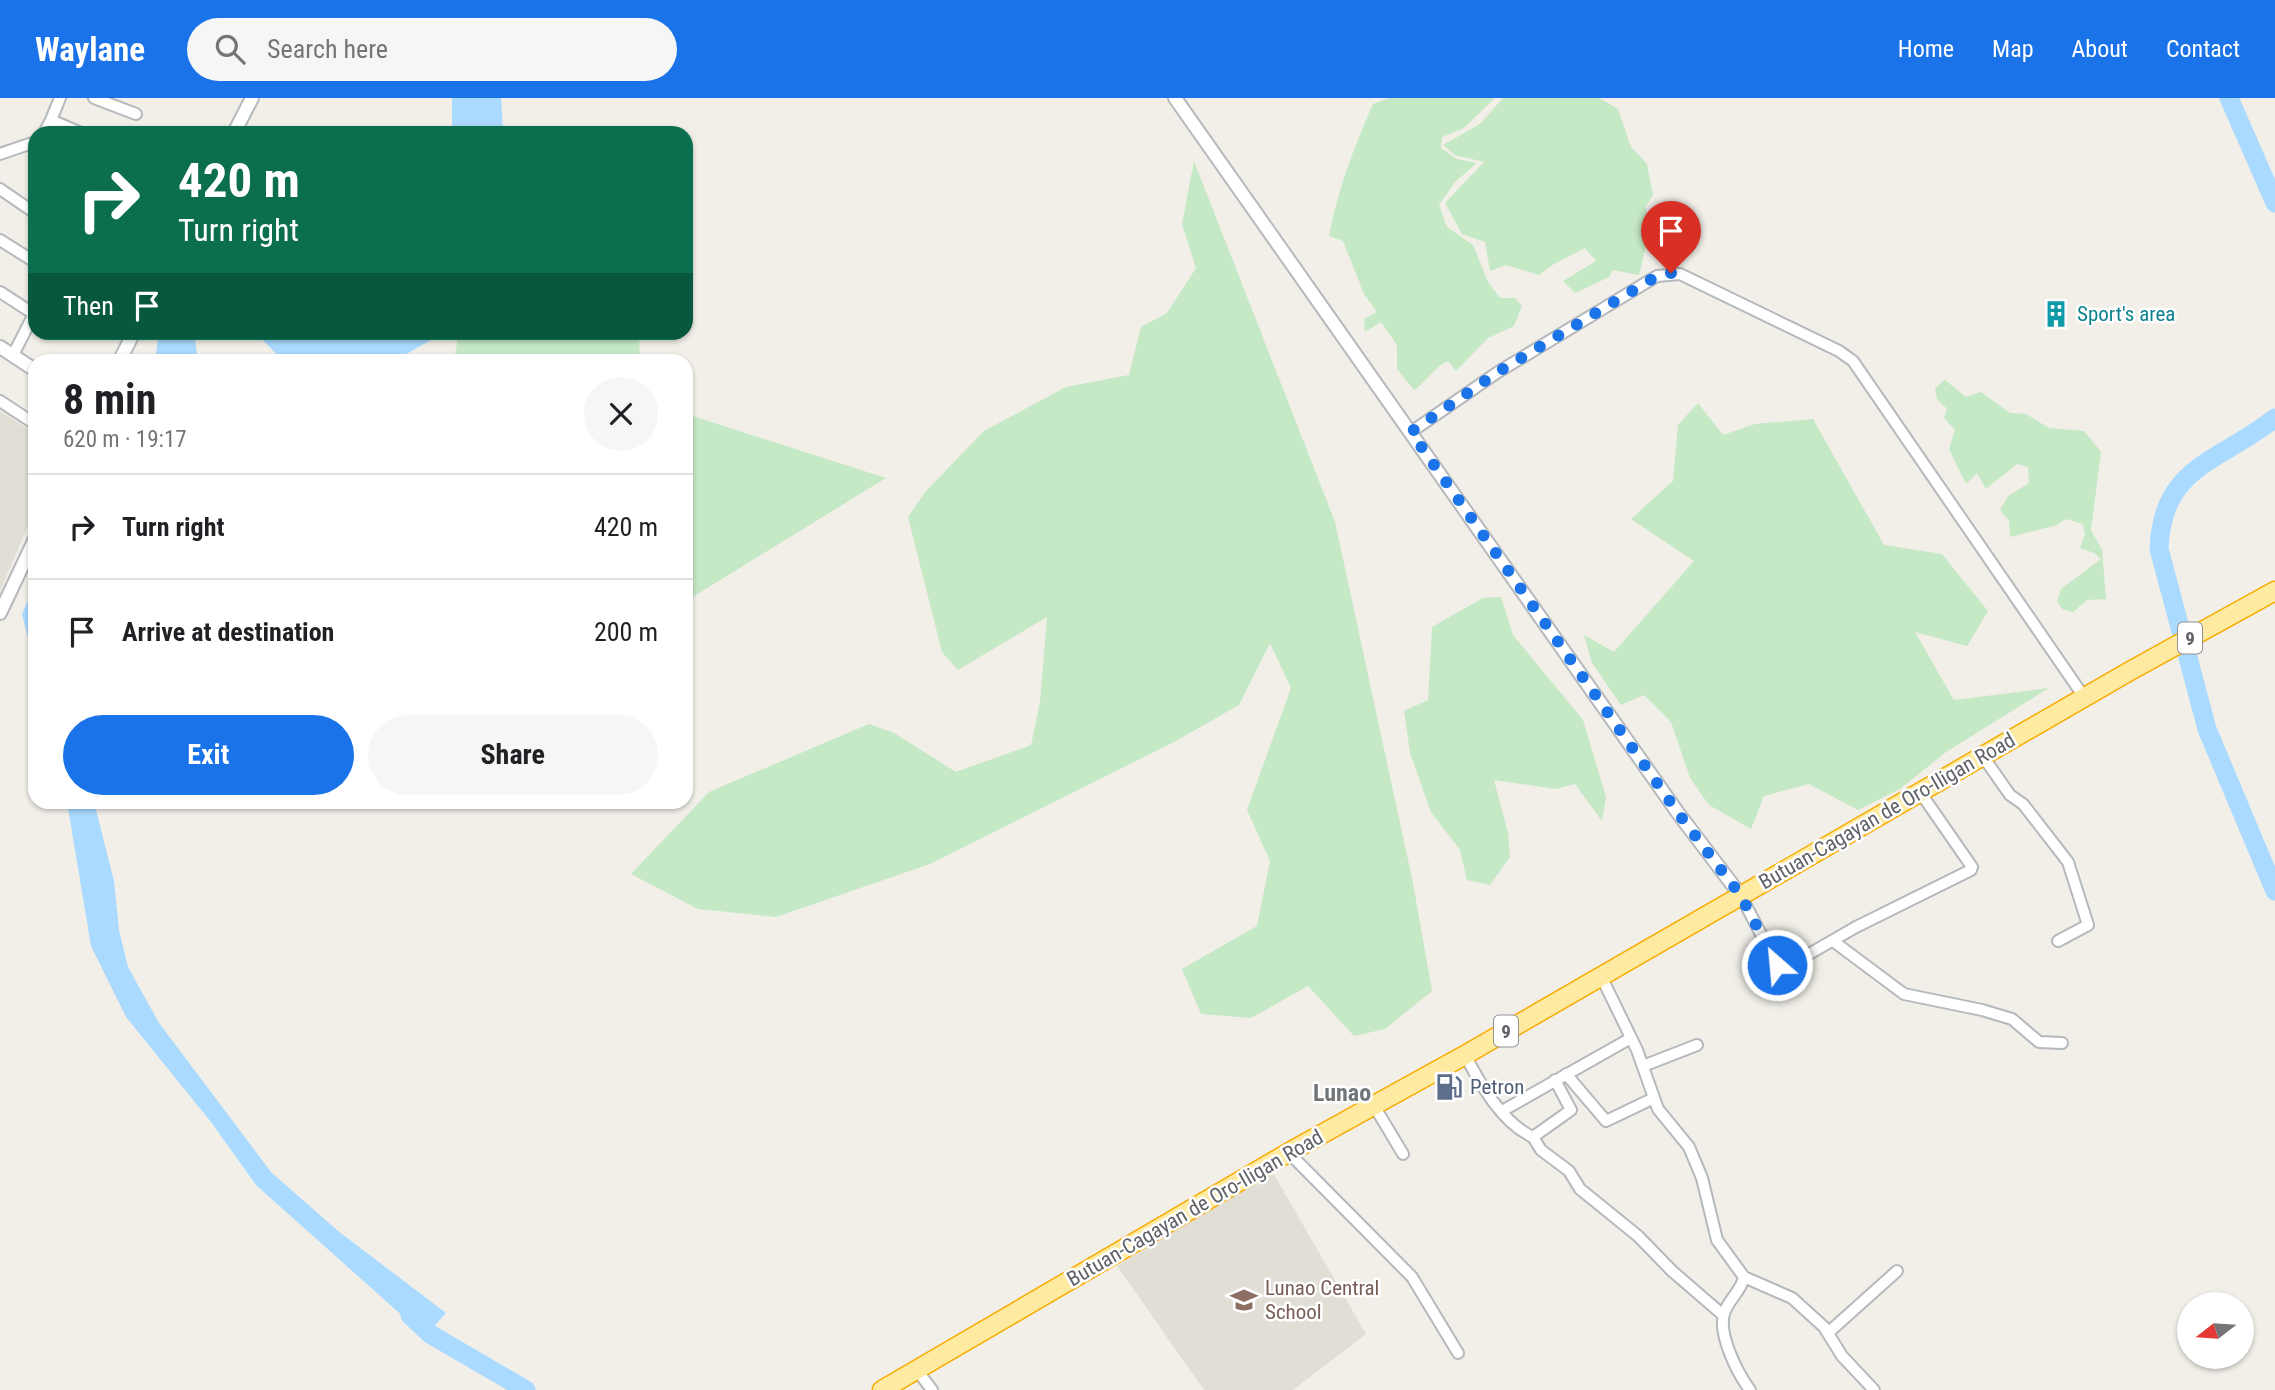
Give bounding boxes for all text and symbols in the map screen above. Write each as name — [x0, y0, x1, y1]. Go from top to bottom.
search box — [187, 18, 677, 81]
text: Waylane — [35, 30, 145, 69]
icon: search — [211, 30, 249, 68]
text: Search here — [267, 34, 388, 64]
text: Home — [1898, 35, 1954, 63]
text: Map — [1992, 35, 2034, 63]
text: About — [2072, 35, 2128, 63]
text: Contact — [2166, 35, 2240, 63]
text: 420 m — [178, 152, 300, 209]
icon: right — [63, 154, 154, 245]
pin — [1641, 201, 1701, 273]
text: Turn right — [178, 211, 299, 249]
icon: arrive — [1652, 212, 1690, 250]
icon: arrive — [128, 287, 166, 325]
text: Then — [63, 291, 114, 321]
building icon: Sport's area — [2041, 299, 2071, 329]
place label: Sport's area — [2077, 302, 2175, 326]
text: 8 min — [63, 375, 156, 424]
button: close — [584, 377, 658, 451]
text: 620 m · 19:17 — [63, 426, 187, 453]
icon: right — [63, 508, 101, 546]
text: Turn right — [122, 512, 224, 542]
text: 420 m — [594, 512, 658, 542]
icon: arrive — [63, 613, 101, 651]
text: Arrive at destination — [122, 617, 334, 647]
text: 200 m — [594, 617, 658, 647]
road number: 9 — [2178, 622, 2202, 653]
button: Exit — [63, 715, 354, 795]
button: Share — [368, 715, 658, 795]
street label: Butuan-Cagayan de Oro-Iligan Road — [1755, 728, 2019, 894]
position arrow — [1740, 928, 1814, 1002]
road number: 9 — [1494, 1015, 1518, 1046]
fuel station icon: Petron — [1434, 1072, 1464, 1102]
place label: Petron — [1470, 1075, 1524, 1099]
district label: Lunao — [1313, 1079, 1371, 1107]
street label: Butuan-Cagayan de Oro-Iligan Road — [1063, 1125, 1327, 1291]
place label: Lunao Central School — [1265, 1276, 1379, 1324]
school or university icon: Lunao Central School — [1229, 1285, 1259, 1315]
north arrow — [2177, 1292, 2254, 1368]
map controls — [2177, 1292, 2254, 1369]

